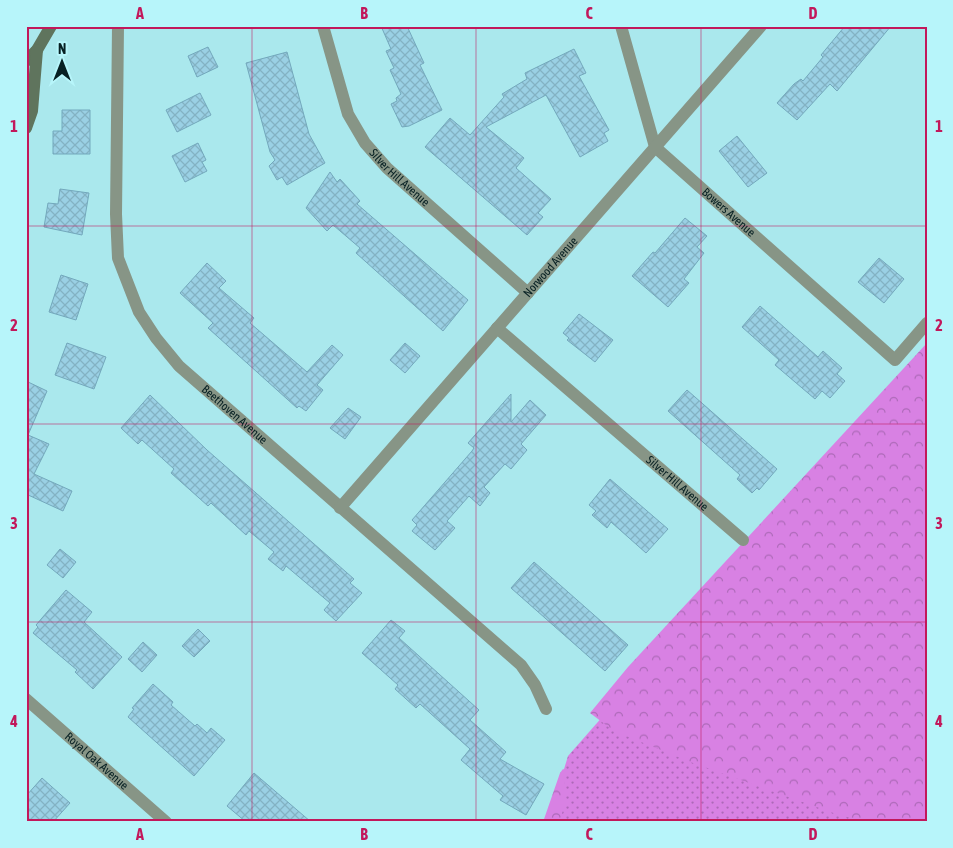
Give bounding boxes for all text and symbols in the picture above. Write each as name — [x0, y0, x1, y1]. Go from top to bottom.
text: A — [135, 4, 144, 22]
text: B — [360, 4, 368, 22]
text: C — [585, 4, 593, 22]
text: D — [809, 4, 818, 22]
north arrow — [38, 38, 88, 88]
text: N — [58, 41, 66, 57]
text: 1 — [10, 117, 18, 135]
text: 1 — [935, 117, 943, 135]
street label: Silver Hill Avenue — [366, 146, 432, 209]
street label: Bowers Avenue — [699, 185, 758, 240]
street label: Norwood Avenue — [520, 234, 581, 300]
text: 2 — [10, 316, 18, 334]
text: 2 — [935, 316, 943, 334]
street label: Beethoven Avenue — [199, 382, 270, 447]
street label: Silver Hill Avenue — [643, 453, 711, 514]
text: 3 — [10, 514, 18, 532]
text: 3 — [935, 514, 943, 532]
text: 4 — [9, 712, 18, 730]
text: 4 — [934, 712, 943, 730]
street label: Royal Oak Avenue — [62, 730, 131, 793]
text: A — [135, 825, 144, 843]
text: B — [360, 825, 368, 843]
text: C — [585, 825, 593, 843]
text: D — [809, 825, 818, 843]

